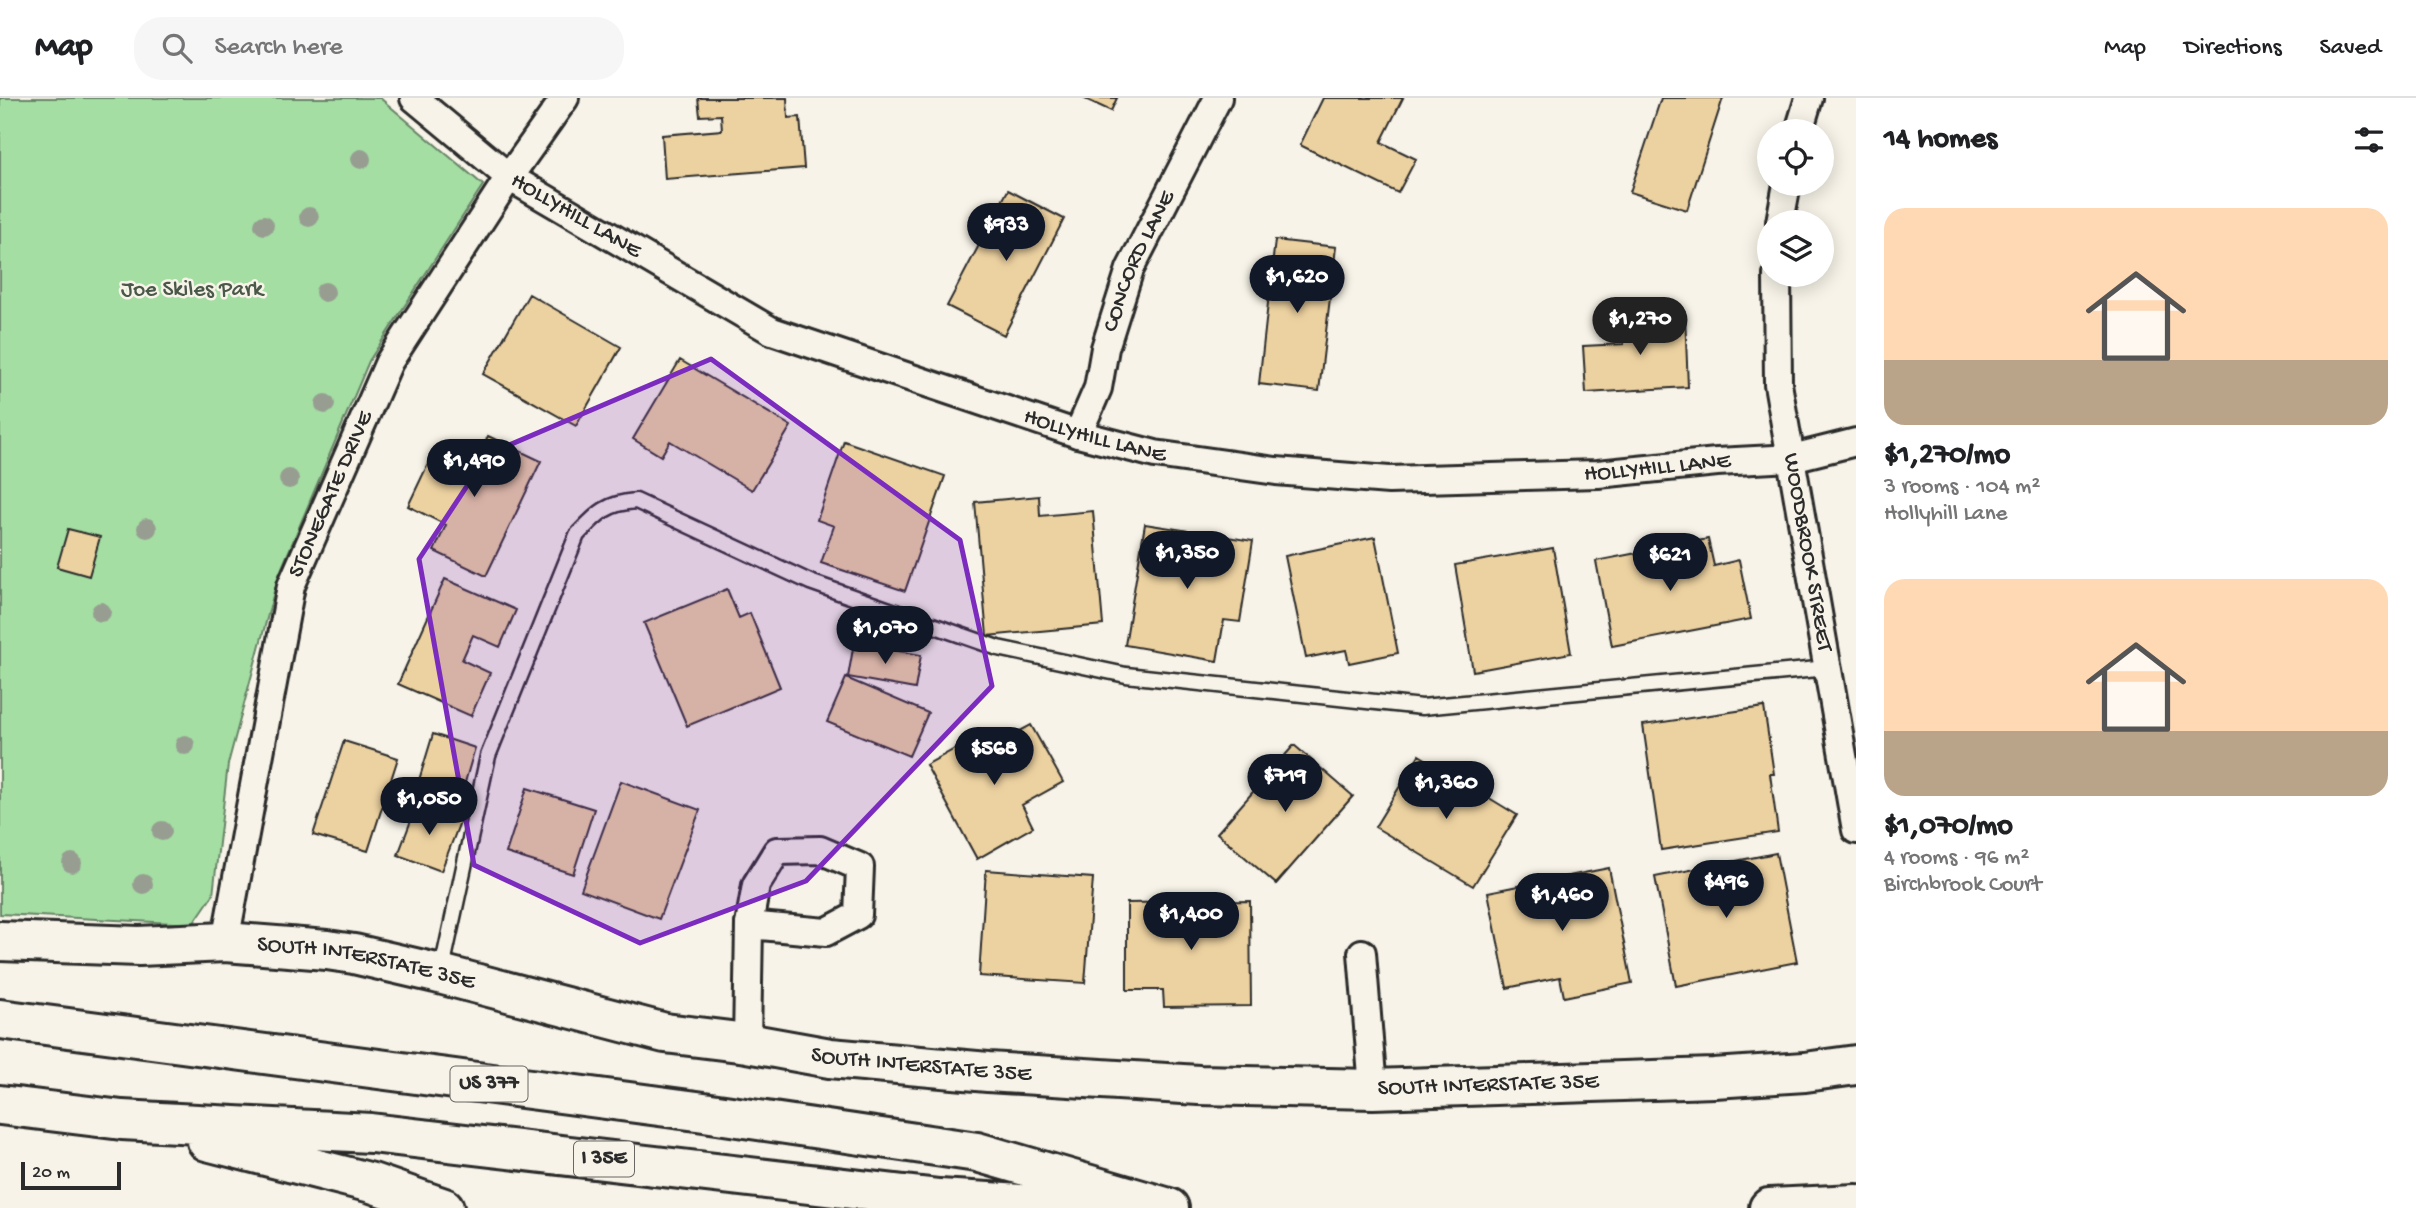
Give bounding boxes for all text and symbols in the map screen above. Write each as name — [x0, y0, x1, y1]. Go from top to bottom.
search box — [134, 17, 624, 80]
text: Map — [35, 29, 92, 67]
icon: search — [158, 29, 196, 67]
text: Search here — [214, 33, 343, 64]
text: Map — [2104, 34, 2146, 63]
text: Directions — [2184, 34, 2282, 63]
text: Saved — [2320, 34, 2381, 63]
map controls — [1757, 119, 1834, 287]
button: locate — [1757, 119, 1834, 196]
icon: filters — [2350, 121, 2388, 159]
text: 14 homes — [1884, 123, 1997, 158]
street label: HOLLYHILL LANE — [506, 167, 647, 266]
street label: CONCORD LANE — [1097, 185, 1182, 335]
pin: $933 — [965, 204, 1047, 263]
button: layers — [1757, 210, 1834, 287]
text: $933 — [983, 212, 1029, 239]
icon: home — [2073, 253, 2199, 379]
pin: $1,620 — [1240, 256, 1354, 315]
text: $1,620 — [1266, 264, 1328, 291]
park label: Joe Skiles Park — [121, 277, 266, 304]
pin: $1,270 — [1583, 298, 1697, 357]
text: $1,270 — [1608, 306, 1672, 333]
street label: HOLLYHILL LANE — [1020, 403, 1169, 469]
street label: STONEGATE DRIVE — [283, 405, 380, 582]
text: $1,270/mo — [1884, 439, 2010, 474]
pin: $1,490 — [417, 440, 531, 499]
text: $1,490 — [443, 448, 505, 475]
street label: HOLLYHILL LANE — [1584, 448, 1733, 488]
street label: WOODBROOK STREET — [1777, 451, 1838, 655]
text: 3 rooms · 104 m² — [1884, 474, 2040, 501]
text: Hollyhill Lane — [1884, 501, 2007, 528]
pin: $1,350 — [1130, 532, 1244, 591]
pin: $621 — [1629, 533, 1711, 593]
text: $1,350 — [1155, 540, 1219, 567]
text: $621 — [1649, 542, 1691, 569]
pin: $1,070 — [828, 606, 942, 666]
text: $1,070 — [853, 615, 917, 642]
icon: home — [2073, 624, 2199, 750]
pin: $568 — [953, 728, 1035, 787]
text: $568 — [971, 736, 1017, 763]
pin: $719 — [1244, 754, 1326, 814]
pin: $1,360 — [1389, 762, 1503, 821]
text: $719 — [1263, 763, 1307, 790]
text: $1,360 — [1414, 770, 1478, 797]
pin: $1,050 — [372, 778, 486, 837]
text: $1,050 — [396, 786, 462, 813]
text: $1,070/mo — [1884, 810, 2013, 845]
text: 4 rooms · 96 m² — [1884, 845, 2029, 872]
pin: $496 — [1685, 860, 1767, 920]
text: $496 — [1704, 869, 1748, 896]
text: Birchbrook Court — [1884, 872, 2042, 899]
pin: $1,460 — [1505, 874, 1619, 933]
text: $1,460 — [1531, 882, 1593, 909]
pin: $1,400 — [1134, 892, 1248, 952]
text: $1,400 — [1159, 901, 1223, 928]
street label: SOUTH INTERSTATE 35E — [256, 931, 479, 997]
street label: SOUTH INTERSTATE 35E — [809, 1041, 1034, 1088]
road number: US 377 — [450, 1066, 528, 1102]
street label: SOUTH INTERSTATE 35E — [1377, 1068, 1601, 1102]
road number: I 35E — [574, 1142, 634, 1176]
scale bar — [21, 1159, 121, 1191]
text: 20 m — [32, 1162, 70, 1185]

